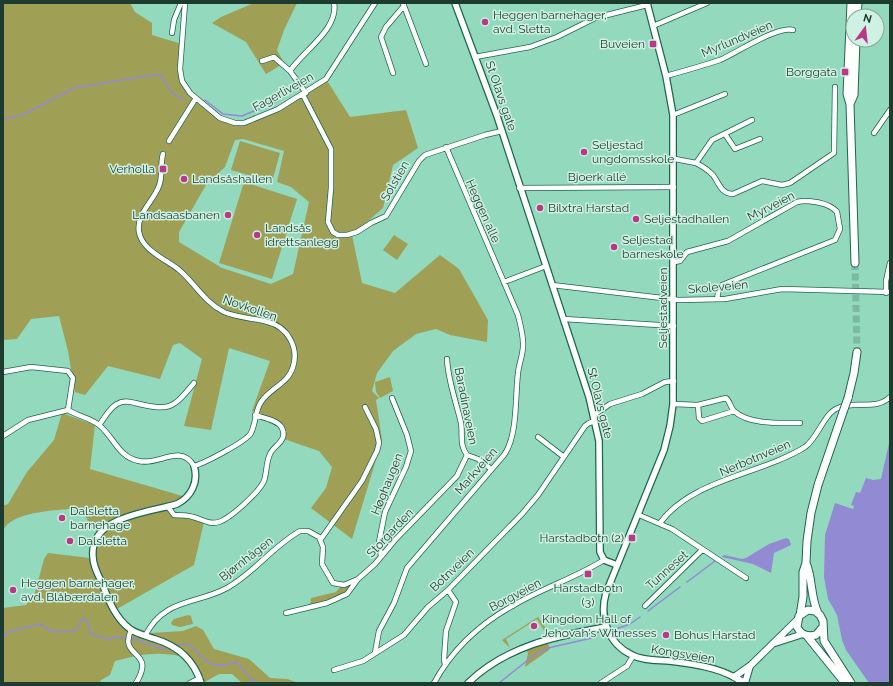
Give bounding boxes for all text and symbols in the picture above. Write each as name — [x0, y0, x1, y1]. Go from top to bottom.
place label: Heggen barnehager, avd. Sletta — [493, 8, 607, 36]
north arrow — [845, 8, 885, 48]
text: N — [862, 11, 873, 26]
marker: Heggen barnehager, avd. Sletta — [480, 17, 490, 27]
street label: Myrlundveien — [699, 18, 775, 60]
place label: Buveien — [600, 37, 645, 51]
marker: Buveien — [648, 39, 658, 49]
street label: St Olavs gate — [483, 59, 519, 133]
place label: Borggata — [786, 65, 837, 79]
marker: Borggata — [840, 67, 850, 77]
street label: Fagerliveien — [250, 70, 316, 114]
place label: Seljestad ungdomsskole — [592, 138, 674, 166]
marker: Seljestad ungdomsskole — [579, 147, 589, 157]
street label: Solstien — [378, 158, 412, 204]
place label: Verholla — [109, 162, 155, 176]
marker: Verholla — [158, 164, 168, 174]
street label: Bjoerk allé — [568, 170, 626, 184]
place label: Landsåshallen — [192, 172, 272, 186]
marker: Landsåshallen — [179, 174, 189, 184]
street label: Heggen alle — [463, 177, 503, 245]
street label: Myrveien — [745, 188, 797, 224]
place label: Bilxtra Harstad — [548, 201, 629, 215]
marker: Bilxtra Harstad — [535, 203, 545, 213]
place label: Landsaasbanen — [132, 208, 220, 222]
marker: Landsaasbanen — [223, 210, 233, 220]
place label: Seljestadhallen — [644, 212, 729, 226]
marker: Seljestadhallen — [631, 214, 641, 224]
place label: Landsås idrettsanlegg — [265, 221, 339, 249]
marker: Landsås idrettsanlegg — [252, 230, 262, 240]
place label: Seljestad barneskole — [622, 233, 683, 261]
marker: Seljestad barneskole — [609, 242, 619, 252]
street label: Seljestadveien — [656, 267, 670, 349]
street label: Skoleveien — [687, 277, 749, 297]
street label: Novkollen — [221, 292, 279, 324]
street label: Baradinaveien — [452, 366, 480, 446]
street label: St Olavs gate — [584, 366, 616, 440]
street label: Nerbotnveien — [717, 437, 793, 479]
street label: Markveien — [452, 445, 500, 497]
street label: Høghaugen — [368, 451, 406, 517]
place label: Dalsletta barnehage — [70, 504, 130, 532]
street label: Storgarden — [364, 506, 416, 560]
marker: Dalsletta barnehage — [57, 513, 67, 523]
place label: Harstadbotn (2) — [539, 531, 624, 545]
marker: Harstadbotn (2) — [627, 533, 637, 543]
place label: Dalsletta — [78, 534, 127, 548]
street label: Bjørnhågen — [216, 534, 276, 584]
marker: Dalsletta — [65, 536, 75, 546]
street label: Botnveien — [427, 546, 477, 594]
street label: Tunneset — [643, 548, 691, 592]
marker: Harstadbotn (3) — [583, 569, 593, 579]
place label: Heggen barnehager, avd. Blåbærdalen — [21, 576, 135, 604]
street label: Borgveien — [487, 576, 543, 614]
place label: Harstadbotn (3) — [554, 581, 622, 609]
marker: Heggen barnehager, avd. Blåbærdalen — [8, 585, 18, 595]
place label: Kingdom Hall of Jehovah's Witnesses — [542, 612, 657, 640]
marker: Kingdom Hall of Jehovah's Witnesses — [529, 621, 539, 631]
place label: Bohus Harstad — [674, 628, 755, 642]
marker: Bohus Harstad — [661, 630, 671, 640]
street label: Kongsveien — [650, 642, 716, 666]

